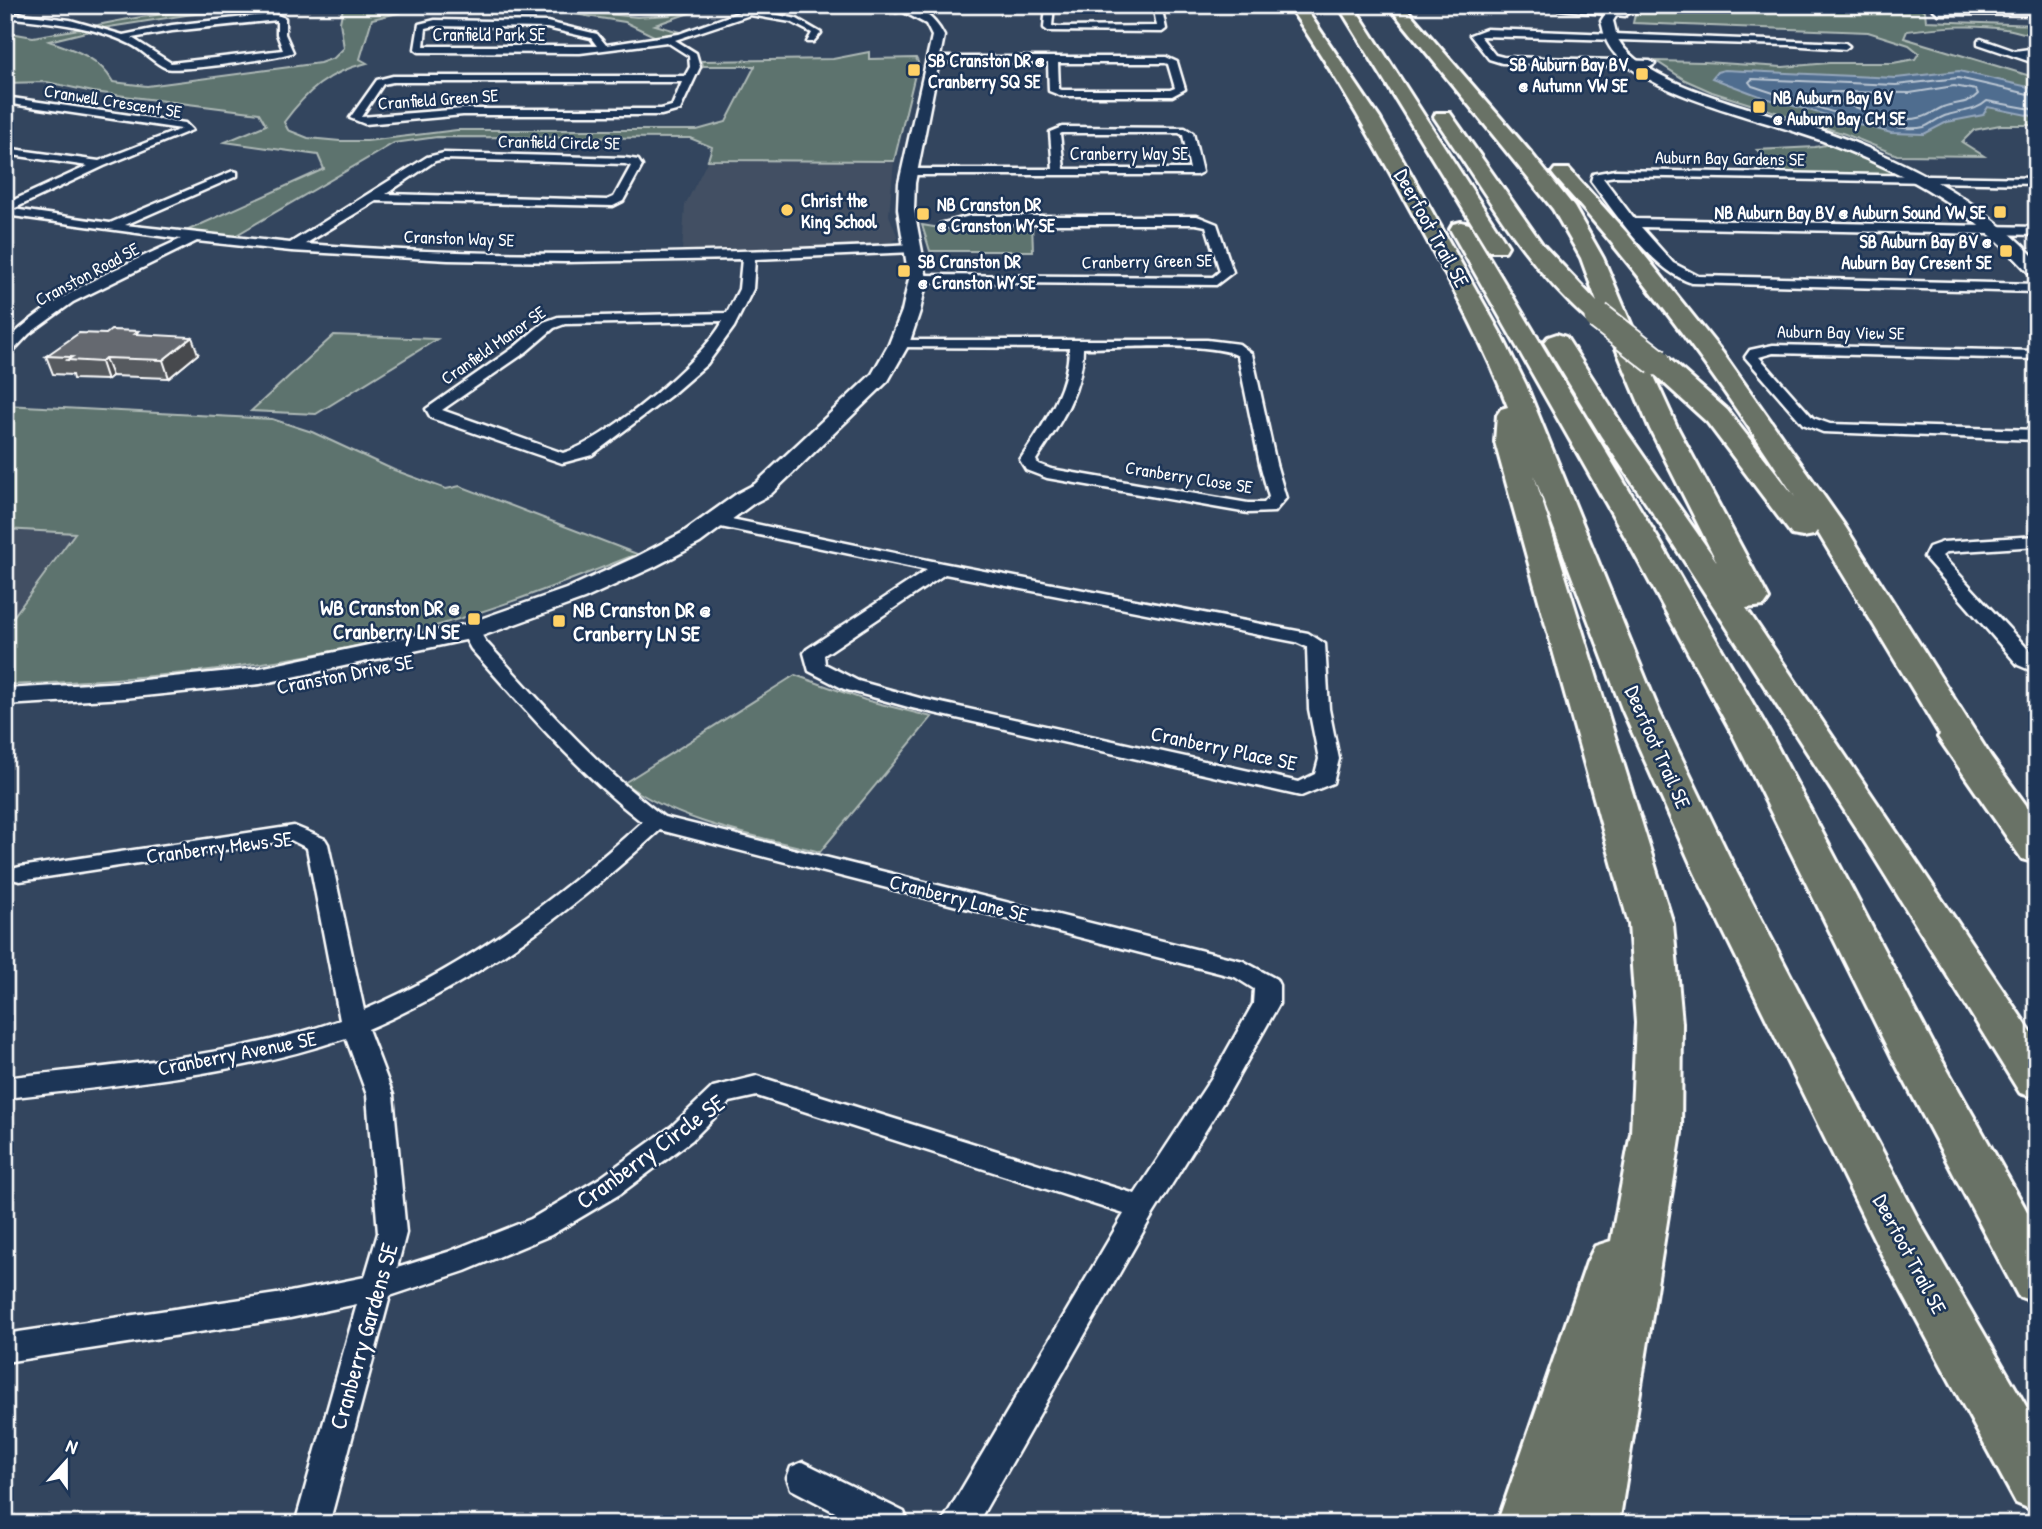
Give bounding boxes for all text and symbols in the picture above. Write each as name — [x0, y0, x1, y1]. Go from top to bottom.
street label: Cranfield Park SE — [433, 22, 545, 47]
place label: SB Cranston DR @ Cranberry SQ SE — [928, 48, 1045, 95]
place label: SB Auburn Bay BV @ Autumn VW SE — [1509, 52, 1629, 98]
marker: SB Cranston DR @ Cranberry SQ SE — [906, 62, 922, 78]
marker: SB Auburn Bay BV @ Autumn VW SE — [1634, 66, 1650, 82]
street label: Cranwell Crescent SE — [42, 78, 184, 124]
street label: Cranfield Green SE — [377, 82, 499, 116]
place label: NB Auburn Bay BV @ Auburn Bay CM SE — [1773, 85, 1907, 132]
marker: NB Auburn Bay BV @ Auburn Bay CM SE — [1751, 99, 1767, 115]
street label: Cranfield Circle SE — [498, 128, 620, 156]
street label: Cranberry Way SE — [1070, 141, 1188, 166]
street label: Auburn Bay Gardens SE — [1655, 144, 1805, 172]
street label: Deerfoot Trail SE — [1387, 163, 1477, 293]
place label: Christ the King School — [801, 188, 878, 235]
place label: NB Cranston DR @ Cranston WY SE — [937, 192, 1056, 238]
place label: NB Auburn Bay BV @ Auburn Sound VW SE — [1715, 200, 1987, 226]
marker: Christ the King School — [779, 202, 795, 218]
marker: NB Auburn Bay BV @ Auburn Sound VW SE — [1992, 204, 2008, 220]
marker: NB Cranston DR @ Cranston WY SE — [915, 206, 931, 222]
street label: Cranston Way SE — [403, 224, 515, 252]
place label: SB Auburn Bay BV @ Auburn Bay Cresent SE — [1842, 229, 1993, 276]
street label: Cranston Road SE — [31, 236, 143, 312]
marker: SB Auburn Bay BV @ Auburn Bay Cresent SE — [1998, 243, 2014, 259]
street label: Cranberry Green SE — [1082, 247, 1213, 275]
place label: SB Cranston DR @ Cranston WY SE — [918, 249, 1037, 295]
marker: SB Cranston DR @ Cranston WY SE — [896, 263, 912, 279]
street label: Cranfield Manor SE — [436, 300, 550, 390]
street label: Auburn Bay View SE — [1777, 318, 1905, 346]
street label: Cranberry Close SE — [1124, 455, 1254, 499]
place label: WB Cranston DR @ Cranberry LN SE — [320, 593, 461, 647]
place label: NB Cranston DR @ Cranberry LN SE — [573, 595, 711, 649]
marker: WB Cranston DR @ Cranberry LN SE — [466, 611, 482, 627]
marker: NB Cranston DR @ Cranberry LN SE — [551, 613, 567, 629]
street label: Cranston Drive SE — [274, 647, 416, 701]
street label: Deerfoot Trail SE — [1618, 681, 1698, 813]
street label: Cranberry Place SE — [1148, 718, 1300, 778]
street label: Cranberry Mews SE — [144, 824, 294, 870]
street label: Cranberry Lane SE — [887, 867, 1031, 929]
street label: Cranberry Avenue SE — [155, 1023, 319, 1083]
street label: Cranberry Circle SE — [569, 1086, 731, 1216]
street label: Deerfoot Trail SE — [1866, 1189, 1954, 1319]
street label: Cranberry Gardens SE — [321, 1239, 405, 1433]
north arrow — [32, 1428, 102, 1498]
text: N — [63, 1432, 81, 1460]

